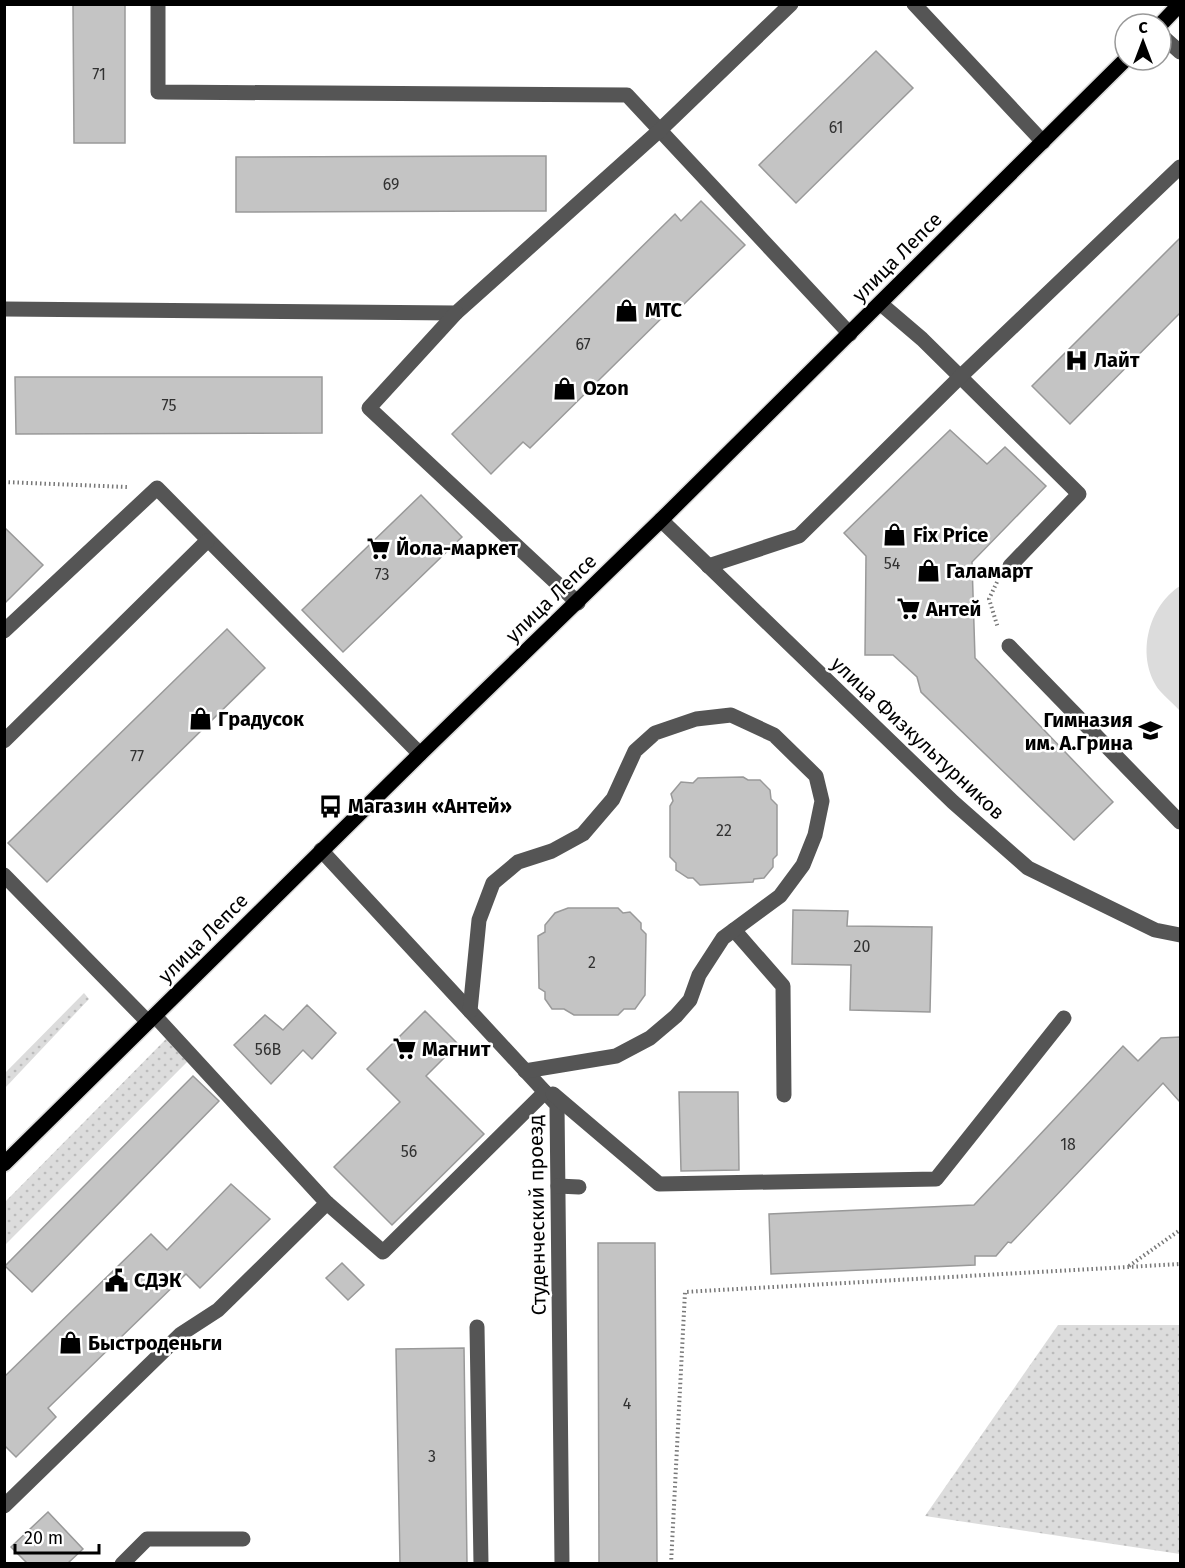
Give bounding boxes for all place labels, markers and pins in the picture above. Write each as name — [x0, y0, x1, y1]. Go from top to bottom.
shop icon: МТС — [614, 297, 640, 323]
place label: МТС — [645, 298, 682, 322]
hospital icon: Лайт — [1063, 347, 1089, 373]
place label: Лайт — [1094, 348, 1140, 372]
shop icon: Ozon — [552, 375, 578, 401]
place label: Ozon — [583, 376, 629, 400]
shop icon: Fix Price — [882, 522, 908, 548]
place label: Fix Price — [913, 523, 988, 547]
supermarket icon: Йола-маркет — [365, 535, 391, 561]
place label: Йола-маркет — [396, 536, 519, 560]
shop icon: Галамарт — [915, 558, 941, 584]
place label: Галамарт — [946, 559, 1033, 583]
supermarket icon: Антей — [895, 596, 921, 622]
place label: Антей — [925, 597, 981, 621]
shop icon: Градусок — [187, 706, 213, 732]
place label: Градусок — [218, 707, 305, 731]
place label: Гимназия им. А.Грина — [1025, 708, 1133, 755]
school or university icon: Гимназия им. А.Грина — [1138, 718, 1164, 744]
bus stop icon: Магазин «Антей» — [317, 793, 343, 819]
place label: Магазин «Антей» — [348, 794, 512, 818]
supermarket icon: Магнит — [391, 1036, 417, 1062]
place label: Магнит — [422, 1037, 491, 1061]
public building icon: СДЭК — [103, 1267, 129, 1293]
place label: СДЭК — [134, 1268, 182, 1292]
shop icon: Быстроденьги — [57, 1330, 83, 1356]
place label: Быстроденьги — [88, 1331, 222, 1355]

